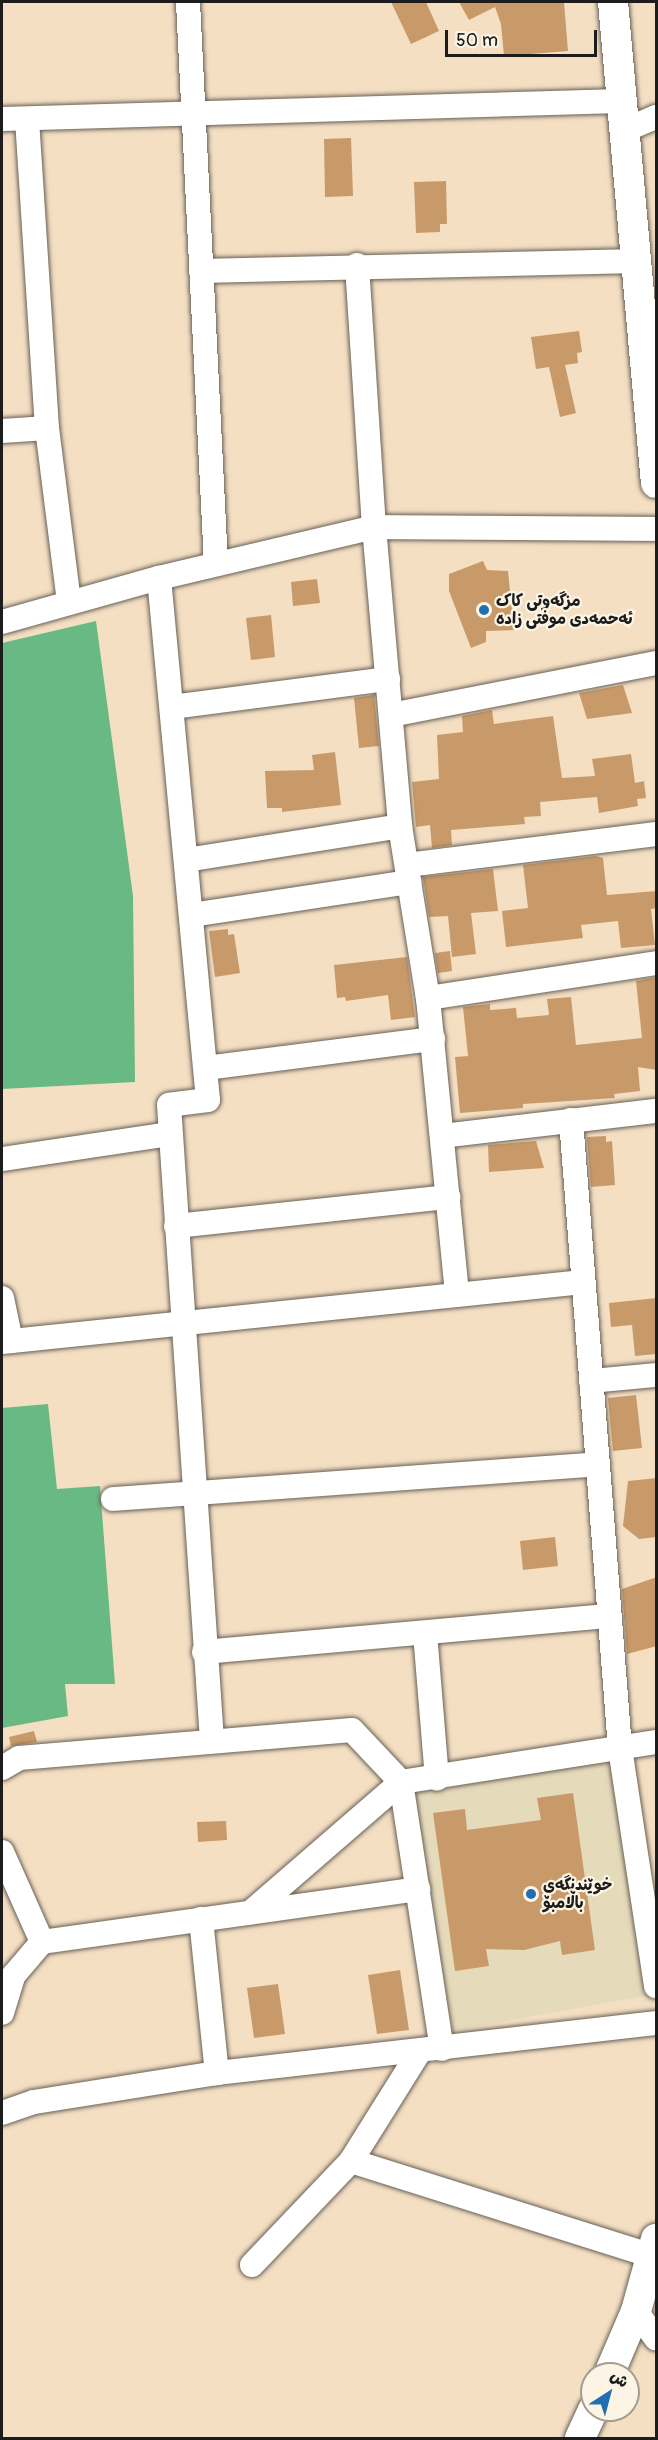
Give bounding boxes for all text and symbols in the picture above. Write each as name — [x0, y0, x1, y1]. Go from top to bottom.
scale bar — [448, 18, 600, 56]
text: 50 m — [456, 29, 498, 52]
place label: مزگەوتی کاک ئەحمەدی موفتی زادە — [496, 591, 633, 629]
marker: مزگەوتی کاک ئەحمەدی موفتی زادە — [477, 603, 491, 617]
place label: خوێندنگەی باڵامبۆ — [543, 1875, 612, 1913]
marker: خوێندنگەی باڵامبۆ — [524, 1887, 538, 1901]
north arrow — [580, 2362, 640, 2422]
text: ش — [606, 2366, 632, 2392]

